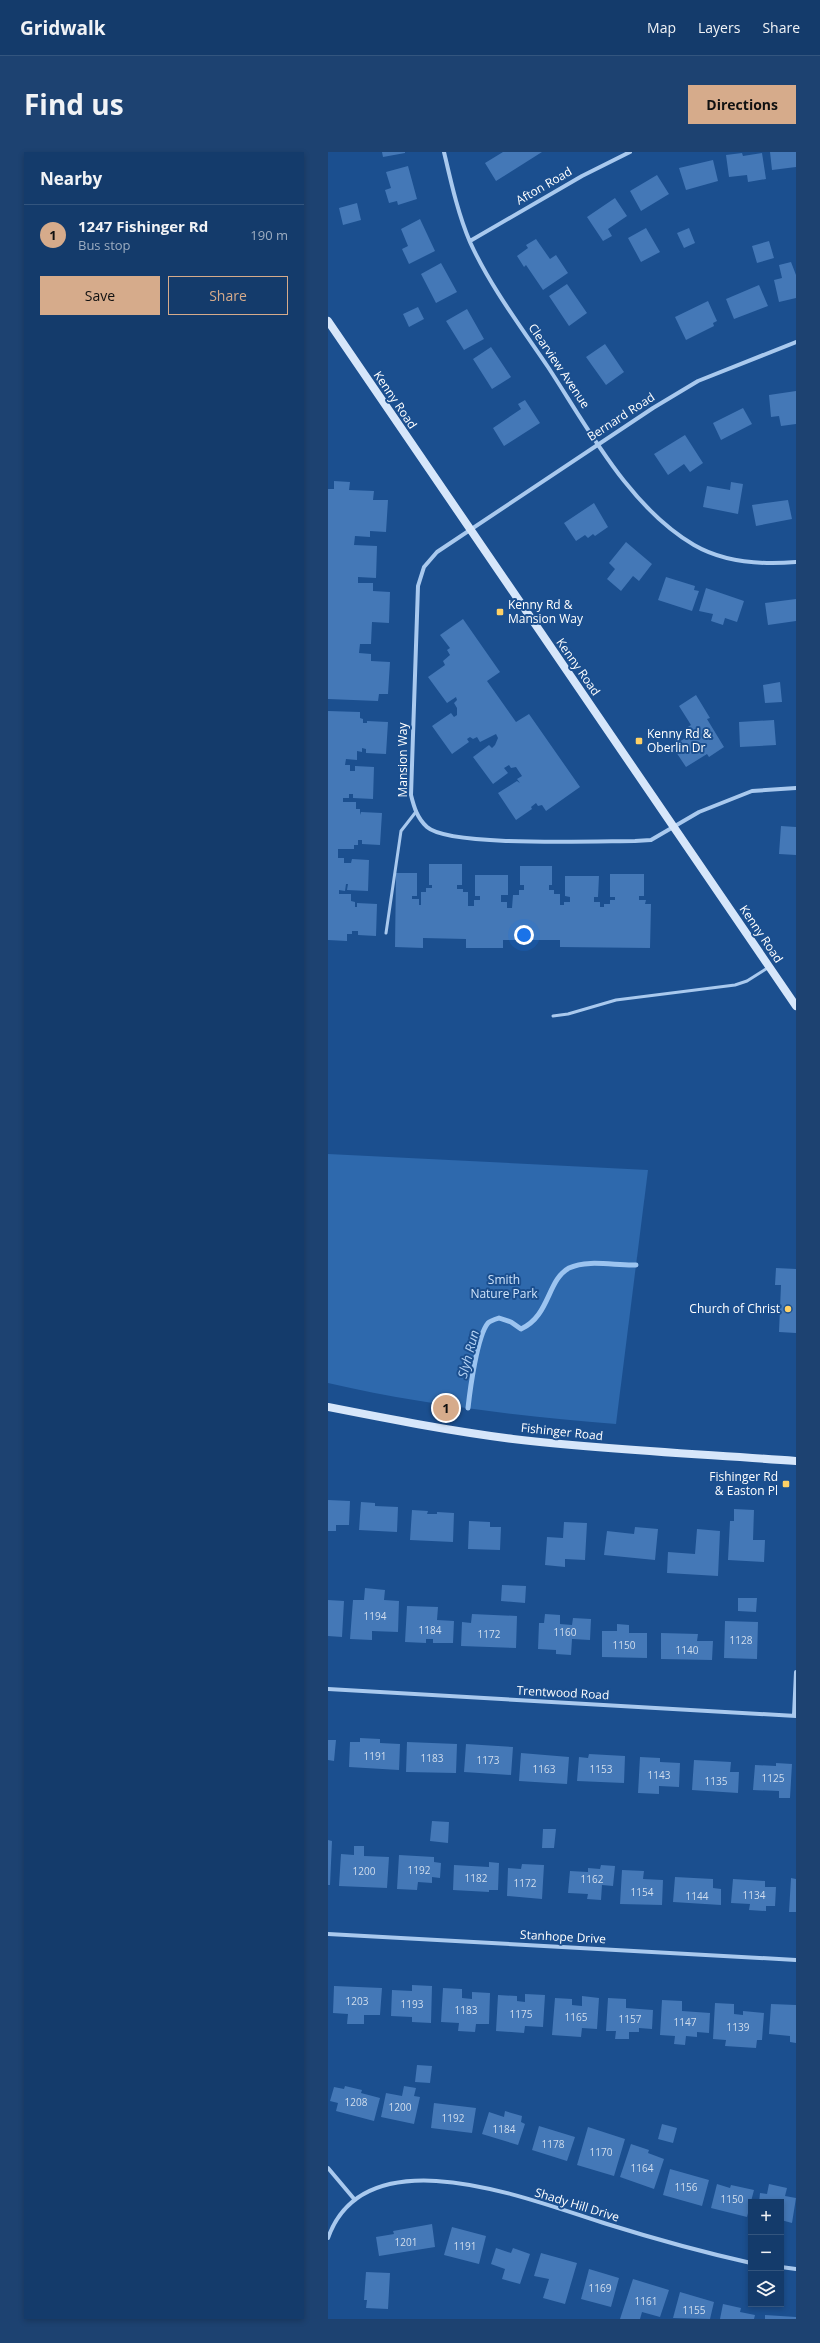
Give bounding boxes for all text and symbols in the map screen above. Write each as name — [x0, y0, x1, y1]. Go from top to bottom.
text: Gridwalk — [20, 15, 106, 41]
text: Map — [647, 18, 676, 37]
text: Layers — [698, 18, 740, 37]
text: Share — [762, 18, 800, 37]
text: Find us — [24, 85, 124, 123]
button: Directions — [688, 85, 796, 124]
street label: Afton Road — [513, 163, 575, 208]
text: Nearby — [40, 167, 102, 190]
text: 1247 Fishinger Rd — [78, 216, 208, 236]
text: 1 — [49, 226, 57, 244]
text: 190 m — [250, 226, 288, 244]
text: Bus stop — [78, 236, 131, 254]
button: Save — [40, 276, 160, 315]
button: Share — [168, 276, 288, 315]
street label: Clearview Avenue — [525, 320, 594, 412]
street label: Kenny Road — [370, 367, 421, 432]
street label: Bernard Road — [584, 388, 658, 445]
place label: Kenny Rd & Mansion Way — [508, 596, 584, 627]
marker: Kenny Rd & Mansion Way — [495, 607, 505, 617]
street label: Kenny Road — [552, 635, 604, 699]
street label: Mansion Way — [394, 722, 411, 798]
place label: Kenny Rd & Oberlin Dr — [647, 725, 712, 756]
marker: Kenny Rd & Oberlin Dr — [634, 736, 644, 746]
street label: Kenny Road — [736, 901, 787, 966]
your location — [514, 925, 534, 945]
park label: Smith Nature Park — [470, 1271, 538, 1302]
place label: Church of Christ — [689, 1300, 780, 1317]
marker: Church of Christ — [783, 1304, 793, 1314]
water label: Slyh Run — [453, 1328, 483, 1380]
pin: 1 — [433, 1393, 459, 1423]
street label: Fishinger Road — [520, 1419, 604, 1444]
place label: Fishinger Rd & Easton Pl — [709, 1468, 778, 1499]
marker: Fishinger Rd & Easton Pl — [781, 1479, 791, 1489]
house number: 1194 — [364, 1609, 387, 1623]
house number: 1184 — [419, 1623, 442, 1637]
house number: 1160 — [554, 1625, 577, 1639]
house number: 1172 — [478, 1627, 501, 1641]
house number: 1128 — [730, 1633, 753, 1647]
house number: 1150 — [613, 1638, 636, 1652]
house number: 1140 — [676, 1643, 699, 1657]
street label: Trentwood Road — [516, 1682, 610, 1703]
house number: 1191 — [364, 1749, 386, 1763]
house number: 1183 — [421, 1751, 444, 1765]
house number: 1173 — [477, 1753, 500, 1767]
house number: 1163 — [533, 1762, 556, 1776]
house number: 1153 — [590, 1762, 613, 1776]
house number: 1143 — [648, 1768, 671, 1782]
house number: 1125 — [762, 1771, 785, 1785]
house number: 1135 — [705, 1774, 728, 1788]
house number: 1192 — [408, 1863, 431, 1877]
house number: 1200 — [353, 1864, 376, 1878]
house number: 1182 — [465, 1871, 488, 1885]
house number: 1162 — [581, 1872, 604, 1886]
house number: 1172 — [514, 1876, 537, 1890]
house number: 1154 — [631, 1885, 654, 1899]
house number: 1134 — [743, 1888, 766, 1902]
house number: 1144 — [686, 1889, 709, 1903]
street label: Stanhope Drive — [520, 1926, 607, 1947]
house number: 1203 — [346, 1994, 369, 2008]
house number: 1193 — [401, 1997, 424, 2011]
house number: 1183 — [455, 2003, 478, 2017]
house number: 1175 — [510, 2007, 533, 2021]
house number: 1165 — [565, 2010, 588, 2024]
house number: 1157 — [619, 2012, 642, 2026]
house number: 1147 — [674, 2015, 697, 2029]
house number: 1139 — [727, 2020, 750, 2034]
house number: 1208 — [345, 2095, 368, 2109]
house number: 1200 — [389, 2100, 412, 2114]
house number: 1192 — [442, 2111, 465, 2125]
house number: 1184 — [493, 2122, 516, 2136]
house number: 1178 — [542, 2137, 565, 2151]
house number: 1170 — [590, 2145, 613, 2159]
house number: 1164 — [631, 2161, 654, 2175]
house number: 1156 — [675, 2180, 698, 2194]
street label: Shady Hill Drive — [533, 2184, 622, 2226]
house number: 1150 — [721, 2192, 744, 2206]
map controls — [748, 2199, 784, 2307]
button: + — [748, 2199, 784, 2235]
house number: 1201 — [395, 2235, 417, 2249]
button: − — [748, 2235, 784, 2271]
house number: 1191 — [454, 2239, 476, 2253]
button: layers — [748, 2271, 784, 2307]
house number: 1169 — [589, 2281, 612, 2295]
house number: 1161 — [635, 2294, 657, 2308]
house number: 1155 — [683, 2303, 706, 2317]

